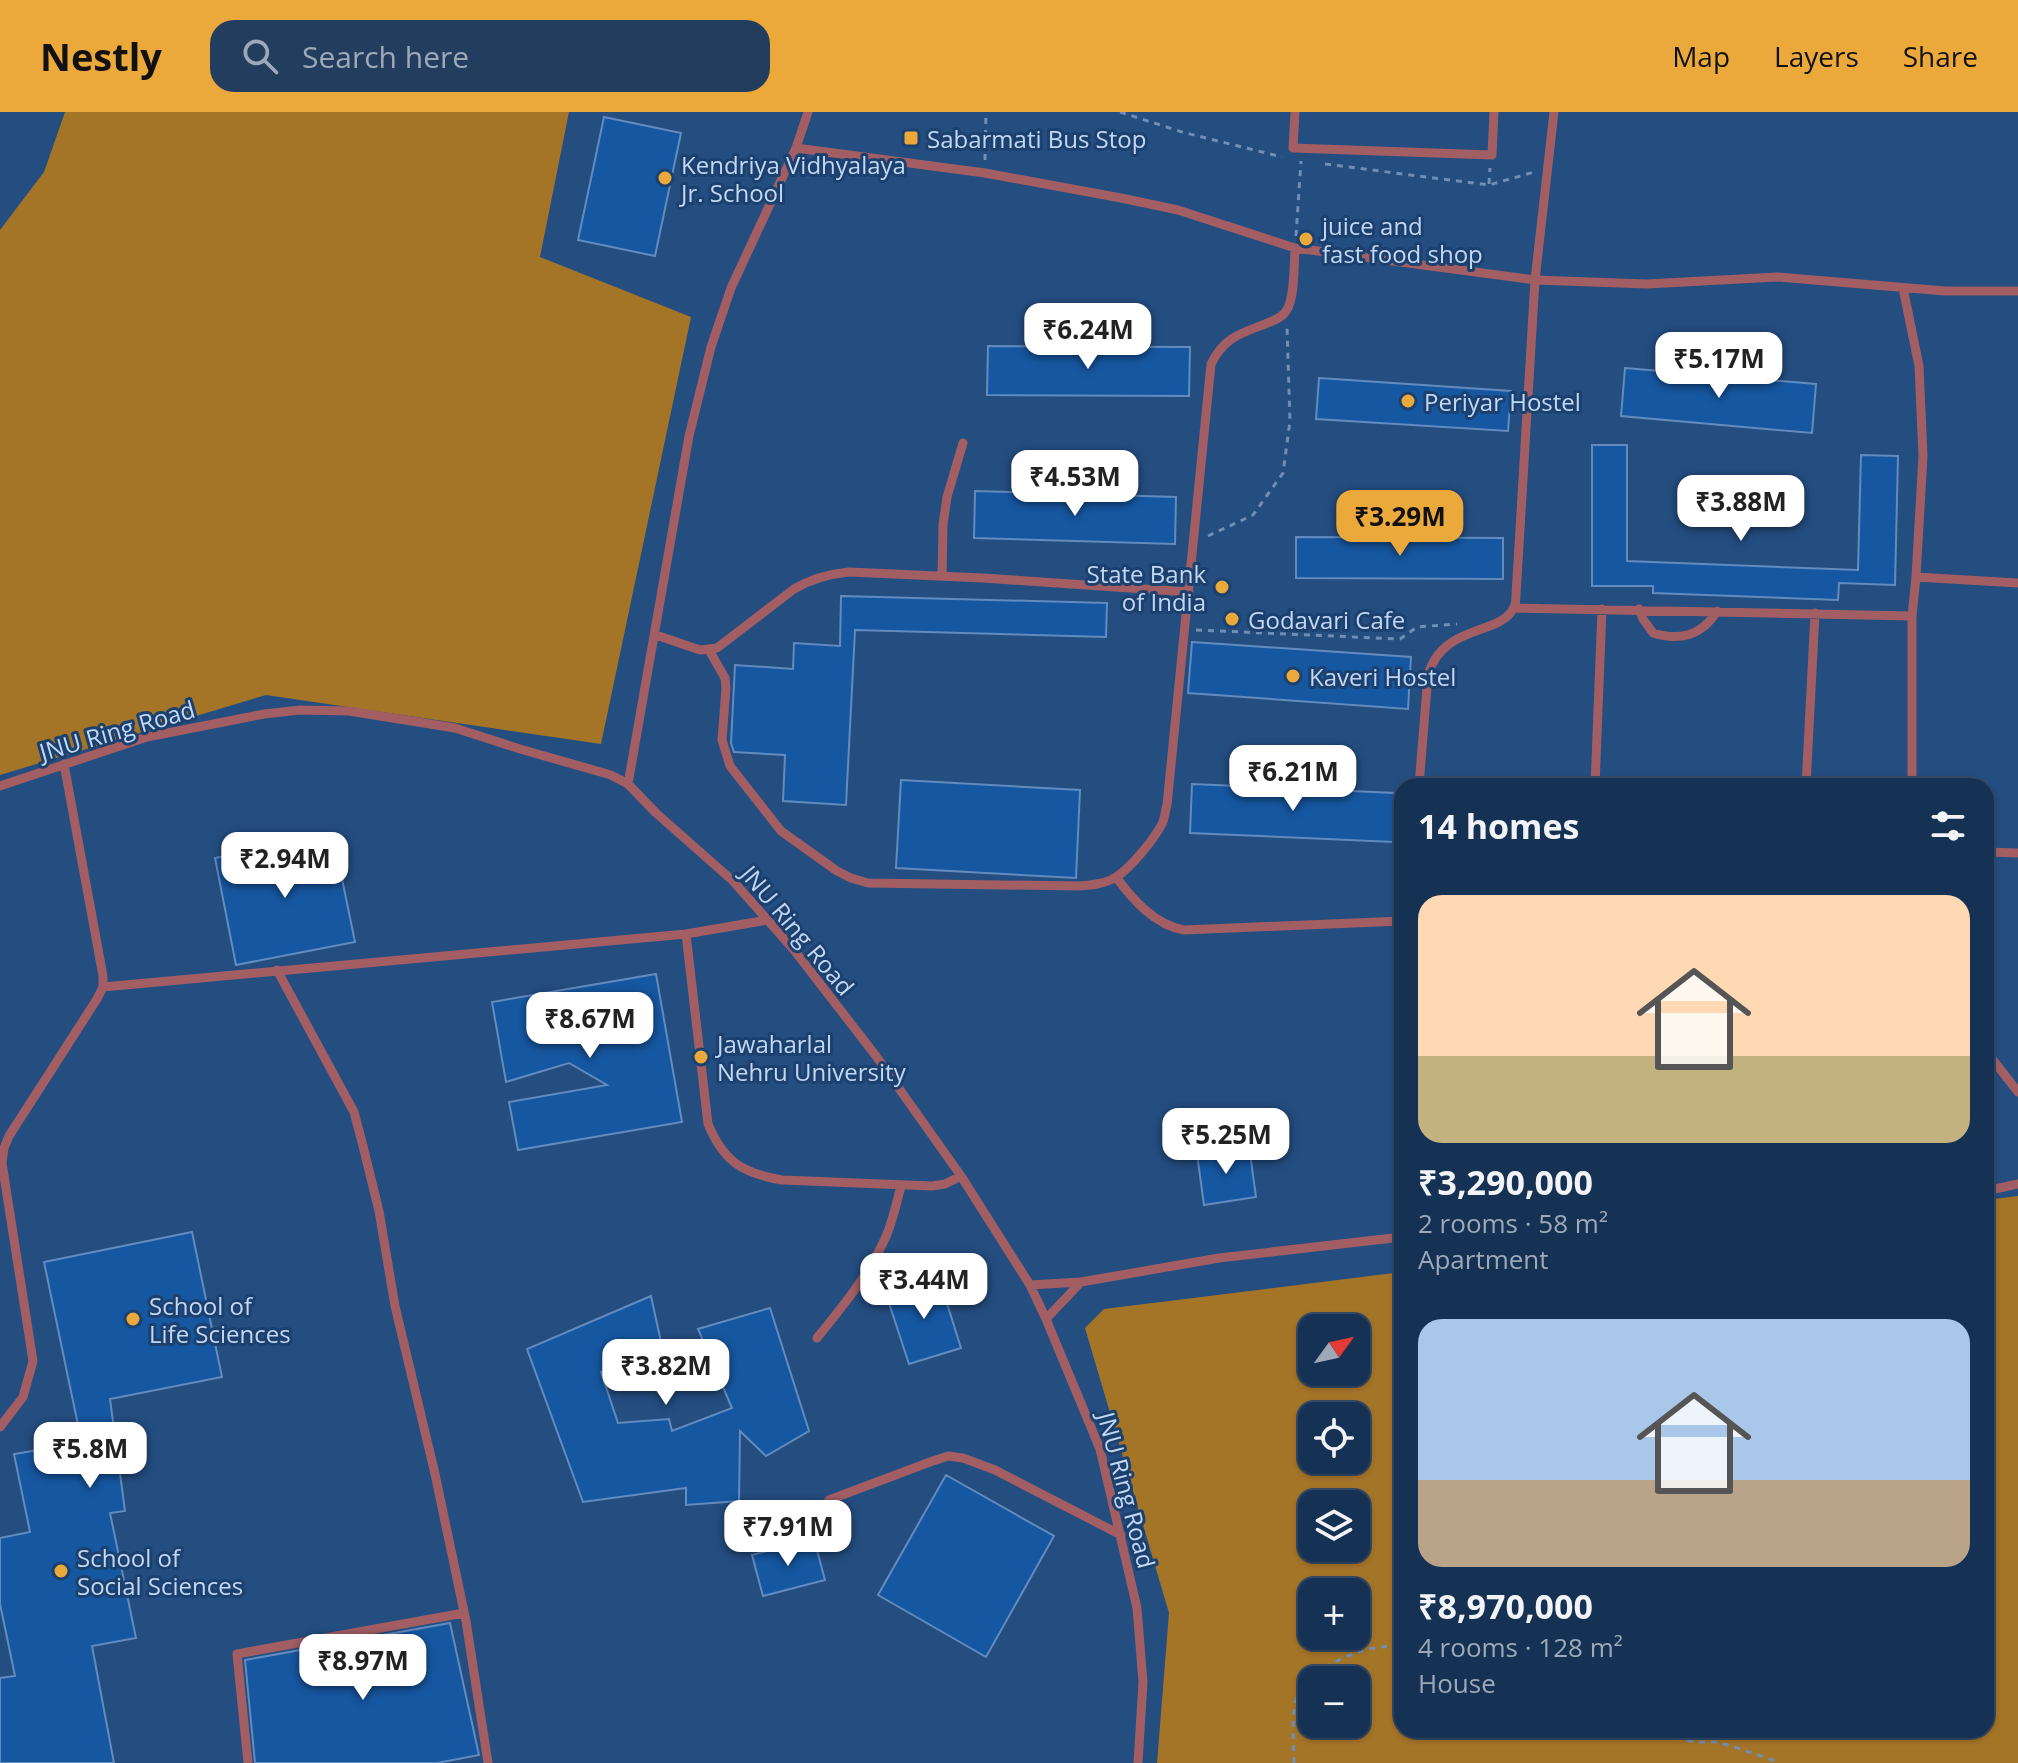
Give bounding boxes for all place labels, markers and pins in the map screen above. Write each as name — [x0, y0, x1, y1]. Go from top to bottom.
place label: Sabarmati Bus Stop — [927, 122, 1146, 155]
marker: Sabarmati Bus Stop — [902, 129, 920, 147]
place label: Kendriya Vidhyalaya Jr. School — [679, 148, 906, 209]
marker: Kendriya Vidhyalaya Jr. School — [656, 169, 674, 187]
place label: juice and fast food shop — [1320, 209, 1483, 270]
marker: juice and fast food shop — [1297, 230, 1315, 248]
pin: ₹6.24M — [1023, 303, 1153, 371]
pin: ₹5.17M — [1654, 332, 1784, 400]
place label: Periyar Hostel — [1424, 385, 1581, 418]
marker: Periyar Hostel — [1399, 392, 1417, 410]
pin: ₹4.53M — [1010, 450, 1140, 518]
pin: ₹3.88M — [1676, 475, 1806, 543]
pin: ₹3.29M — [1335, 490, 1465, 558]
place label: State Bank of India — [1087, 557, 1206, 618]
marker: State Bank of India — [1213, 578, 1231, 596]
place label: Godavari Cafe — [1248, 603, 1405, 636]
marker: Godavari Cafe — [1223, 610, 1241, 628]
place label: Kaveri Hostel — [1309, 660, 1456, 693]
marker: Kaveri Hostel — [1284, 667, 1302, 685]
pin: ₹6.21M — [1228, 745, 1358, 813]
pin: ₹2.94M — [220, 832, 350, 900]
pin: ₹8.67M — [525, 992, 655, 1060]
place label: Jawaharlal Nehru University — [715, 1027, 907, 1088]
marker: Jawaharlal Nehru University — [692, 1048, 710, 1066]
pin: ₹5.25M — [1161, 1108, 1291, 1176]
pin: ₹3.44M — [859, 1253, 989, 1321]
place label: School of Life Sciences — [149, 1289, 291, 1350]
marker: School of Life Sciences — [124, 1310, 142, 1328]
pin: ₹3.82M — [601, 1339, 731, 1407]
pin: ₹5.8M — [34, 1422, 146, 1490]
pin: ₹7.91M — [723, 1500, 853, 1568]
place label: School of Social Sciences — [77, 1541, 243, 1602]
marker: School of Social Sciences — [52, 1562, 70, 1580]
pin: ₹8.97M — [298, 1634, 428, 1702]

